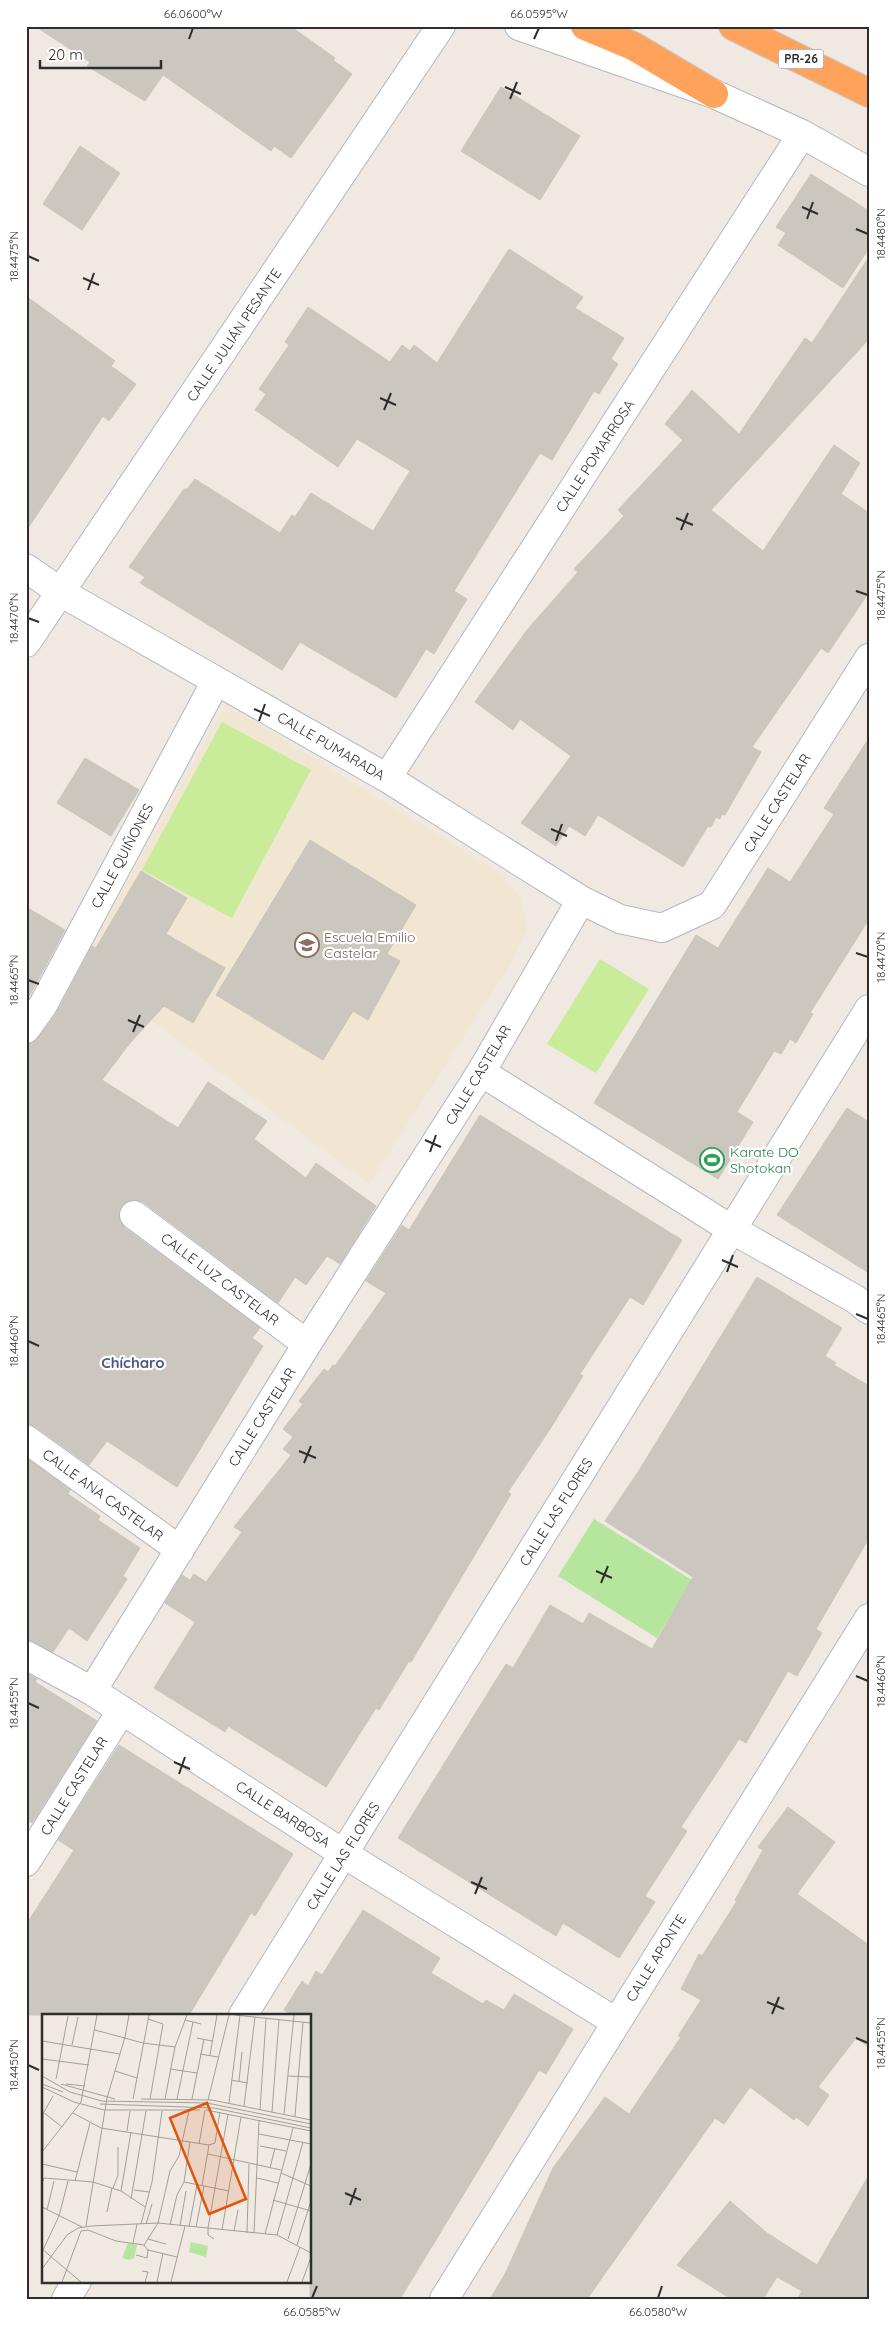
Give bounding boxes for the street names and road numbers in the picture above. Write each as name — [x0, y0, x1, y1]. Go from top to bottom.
road number: PR-26 — [778, 50, 824, 68]
street label: CALLE JULIÁN PESANTE — [183, 265, 285, 405]
street label: CALLE POMARROSA — [552, 396, 638, 516]
street label: CALLE PUMARADA — [274, 708, 388, 784]
street label: CALLE CASTELAR — [739, 750, 815, 856]
street label: CALLE QUIÑONES — [87, 800, 157, 911]
street label: CALLE CASTELAR — [441, 1022, 515, 1128]
street label: CALLE LUZ CASTELAR — [157, 1229, 283, 1329]
street label: CALLE CASTELAR — [224, 1364, 300, 1470]
street label: CALLE ANA CASTELAR — [39, 1445, 167, 1545]
street label: CALLE LAS FLORES — [515, 1454, 597, 1569]
street label: CALLE CASTELAR — [36, 1733, 112, 1839]
street label: CALLE BARBOSA — [232, 1777, 334, 1851]
street label: CALLE LAS FLORES — [302, 1798, 384, 1913]
street label: CALLE APONTE — [622, 1911, 690, 2005]

